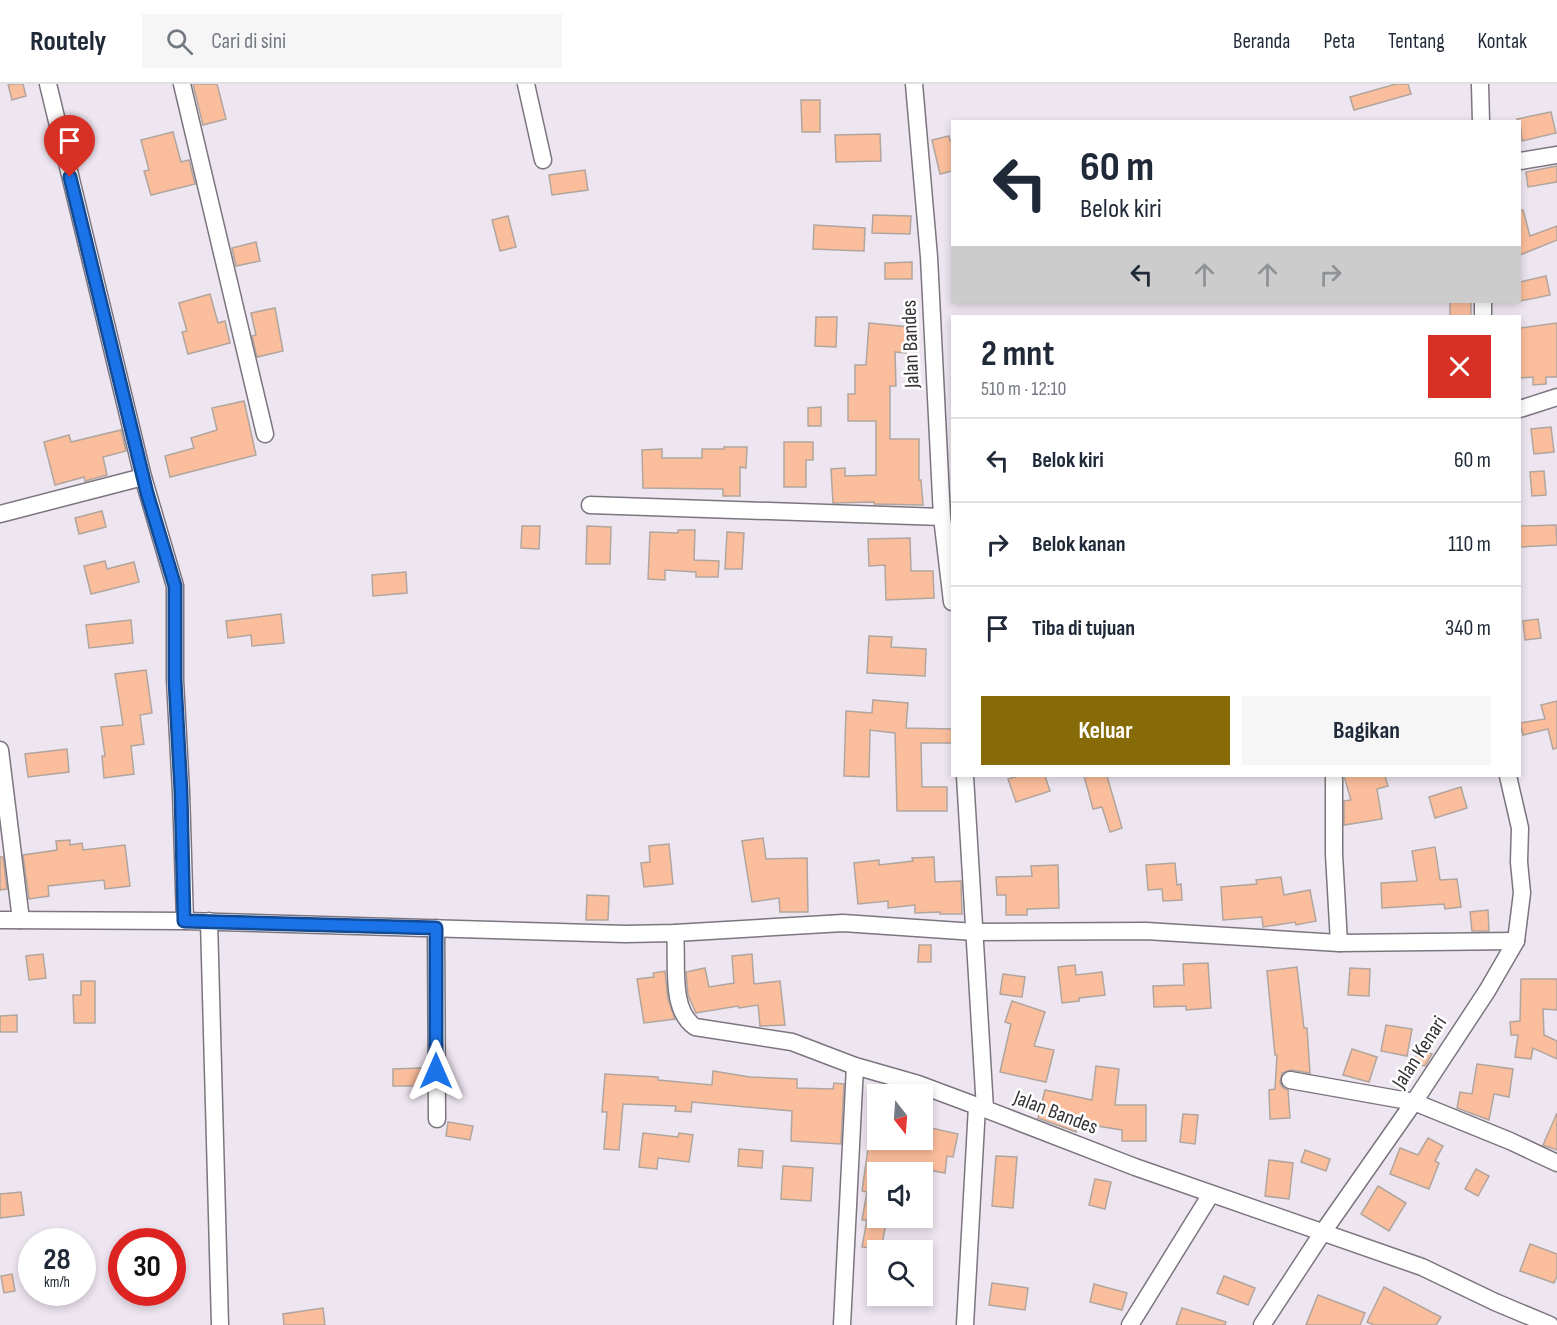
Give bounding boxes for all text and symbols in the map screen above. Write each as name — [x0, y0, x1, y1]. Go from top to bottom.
search box — [142, 14, 562, 68]
text: Routely — [30, 25, 106, 58]
icon: search — [163, 25, 196, 58]
text: Cari di sini — [211, 28, 286, 55]
text: Beranda — [1233, 29, 1290, 54]
text: Peta — [1323, 29, 1355, 54]
text: Tentang — [1388, 29, 1445, 54]
text: Kontak — [1478, 29, 1527, 54]
pin — [44, 115, 95, 177]
icon: arrive — [53, 124, 86, 157]
text: 60 m — [1080, 142, 1154, 193]
icon: left — [981, 144, 1059, 222]
text: Belok kiri — [1080, 193, 1162, 225]
icon: left — [1125, 258, 1158, 291]
icon: ahead — [1188, 258, 1221, 291]
icon: ahead — [1251, 258, 1284, 291]
icon: right — [1314, 258, 1347, 291]
street label: Jalan Bandes — [896, 300, 925, 389]
text: 2 mnt — [981, 333, 1054, 376]
button: close — [1428, 335, 1491, 398]
text: 510 m · 12:10 — [981, 377, 1066, 401]
icon: left — [981, 444, 1014, 477]
text: Belok kiri — [1032, 447, 1104, 474]
text: 60 m — [1454, 447, 1491, 474]
icon: right — [981, 528, 1014, 561]
text: Belok kanan — [1032, 531, 1125, 558]
text: 110 m — [1448, 531, 1491, 558]
icon: arrive — [981, 612, 1014, 645]
text: Tiba di tujuan — [1032, 615, 1135, 642]
text: 340 m — [1445, 615, 1491, 642]
button: Keluar — [981, 696, 1230, 765]
button: Bagikan — [1242, 696, 1491, 765]
street label: Jalan Kenari — [1386, 1011, 1452, 1094]
position arrow — [404, 1039, 468, 1103]
north arrow — [867, 1084, 933, 1150]
map controls — [867, 1084, 933, 1306]
street label: Jalan Bandes — [1009, 1085, 1101, 1140]
button: sound — [867, 1162, 933, 1228]
speed limit sign: 30 — [108, 1228, 186, 1306]
button: search — [867, 1240, 933, 1306]
text: 28 — [43, 1242, 71, 1278]
text: km/h — [44, 1273, 70, 1292]

